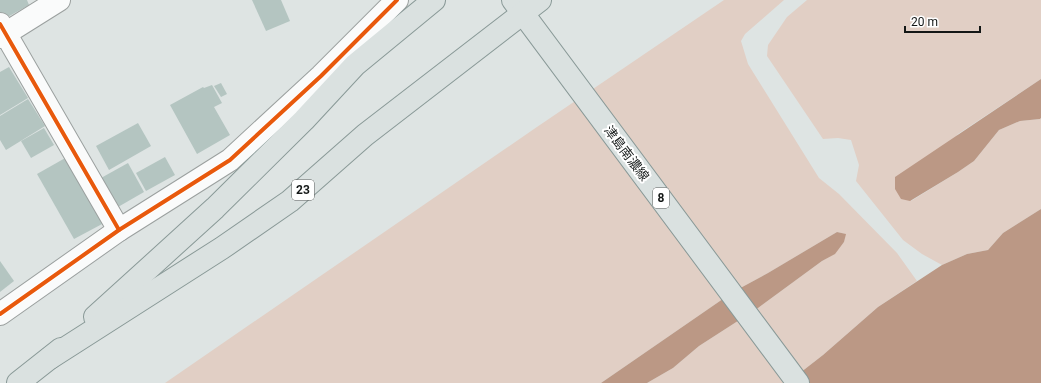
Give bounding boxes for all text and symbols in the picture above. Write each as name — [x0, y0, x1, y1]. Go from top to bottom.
scale bar — [905, 8, 980, 34]
text: 20 m — [911, 15, 938, 29]
street label: 津島南濃線 — [601, 123, 652, 184]
road number: 23 — [292, 180, 314, 200]
road number: 8 — [653, 188, 669, 208]

